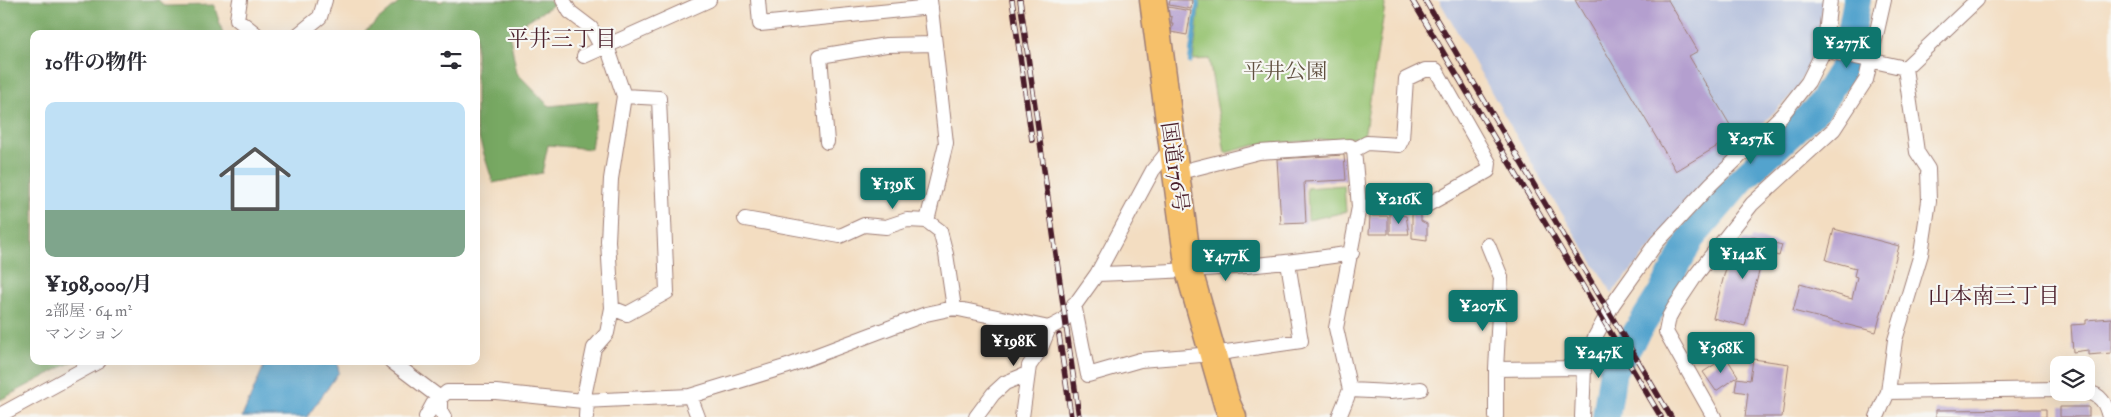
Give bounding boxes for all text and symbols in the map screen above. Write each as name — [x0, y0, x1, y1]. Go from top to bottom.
district label: 平井三丁目 — [507, 25, 617, 53]
pin: ¥277K — [1812, 27, 1882, 69]
text: ¥277K — [1824, 33, 1870, 53]
icon: filters — [437, 46, 465, 74]
text: 10件の物件 — [45, 49, 147, 76]
park label: 平井公園 — [1243, 58, 1327, 85]
street label: 国道176号 — [1155, 120, 1194, 214]
pin: ¥257K — [1716, 122, 1786, 165]
text: ¥257K — [1728, 129, 1774, 149]
icon: home — [210, 134, 300, 224]
pin: ¥139K — [858, 168, 928, 210]
text: ¥139K — [871, 174, 915, 194]
pin: ¥216K — [1364, 182, 1434, 225]
text: ¥216K — [1376, 189, 1422, 209]
pin: ¥142K — [1708, 238, 1778, 280]
pin: ¥477K — [1191, 240, 1261, 282]
text: ¥142K — [1720, 244, 1766, 264]
text: ¥477K — [1203, 246, 1249, 266]
text: ¥198,000/月 — [45, 271, 153, 298]
district label: 山本南三丁目 — [1928, 282, 2060, 310]
pin: ¥207K — [1448, 290, 1518, 332]
text: ¥207K — [1460, 296, 1506, 316]
text: 2部屋 · 64 m² — [45, 301, 132, 321]
text: マンション — [45, 324, 124, 344]
pin: ¥198K — [979, 324, 1049, 367]
text: ¥198K — [992, 331, 1036, 351]
pin: ¥368K — [1686, 332, 1756, 374]
pin: ¥247K — [1564, 336, 1634, 379]
text: ¥368K — [1699, 338, 1743, 358]
text: ¥247K — [1576, 343, 1622, 363]
map controls — [2050, 356, 2095, 401]
button: layers — [2050, 356, 2095, 401]

